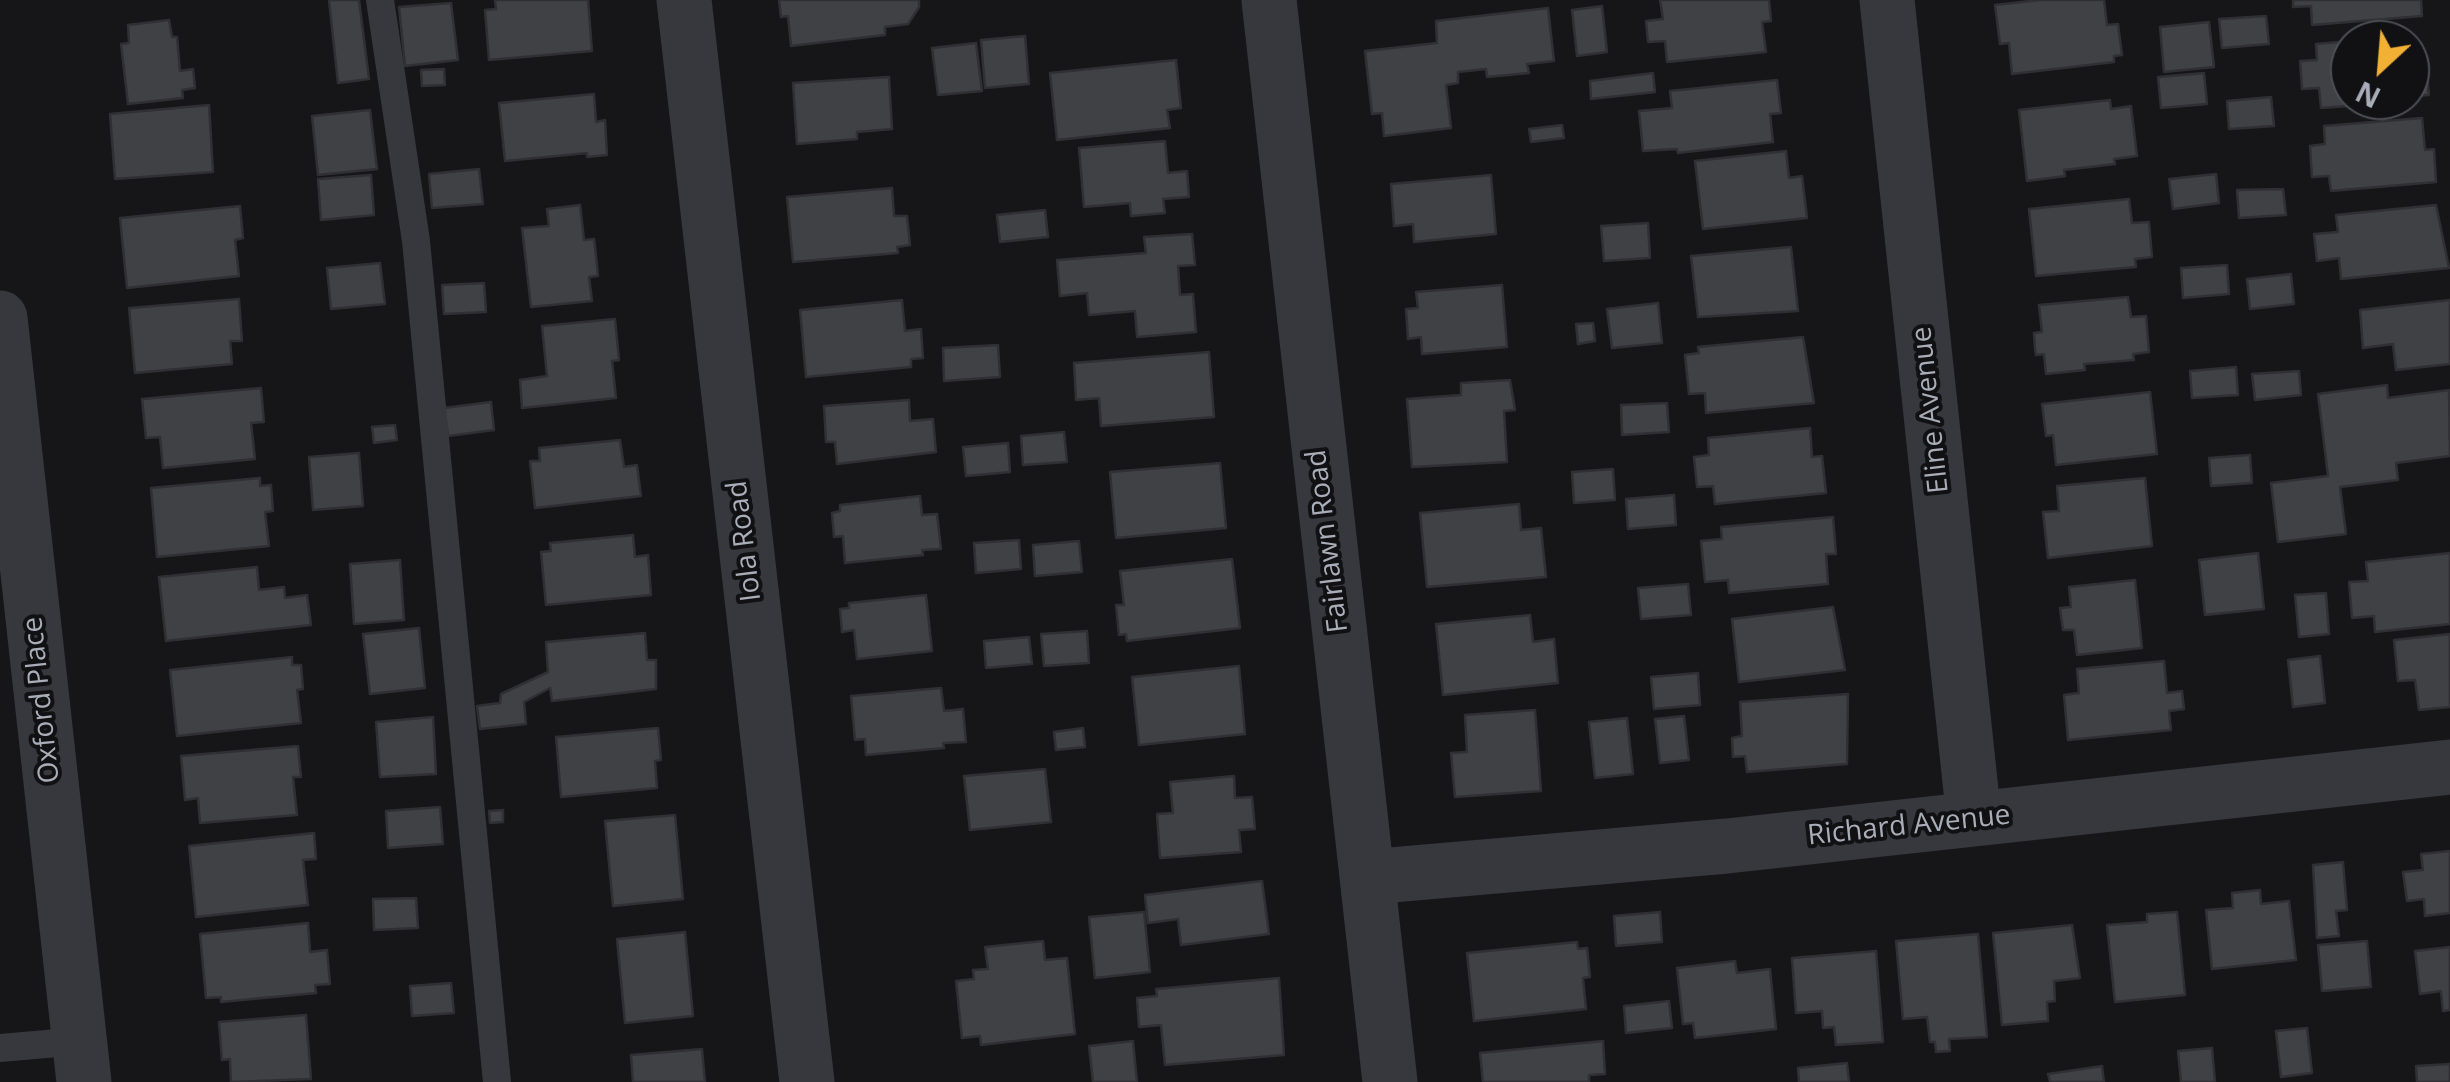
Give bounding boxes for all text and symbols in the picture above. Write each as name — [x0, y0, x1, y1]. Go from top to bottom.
north arrow — [2330, 20, 2430, 120]
text: N — [2349, 73, 2386, 117]
street label: Eline Avenue — [1906, 325, 1956, 495]
street label: Fairlawn Road — [1300, 448, 1356, 634]
street label: Iola Road — [721, 479, 769, 603]
street label: Oxford Place — [17, 615, 67, 785]
street label: Richard Avenue — [1806, 799, 2012, 853]

